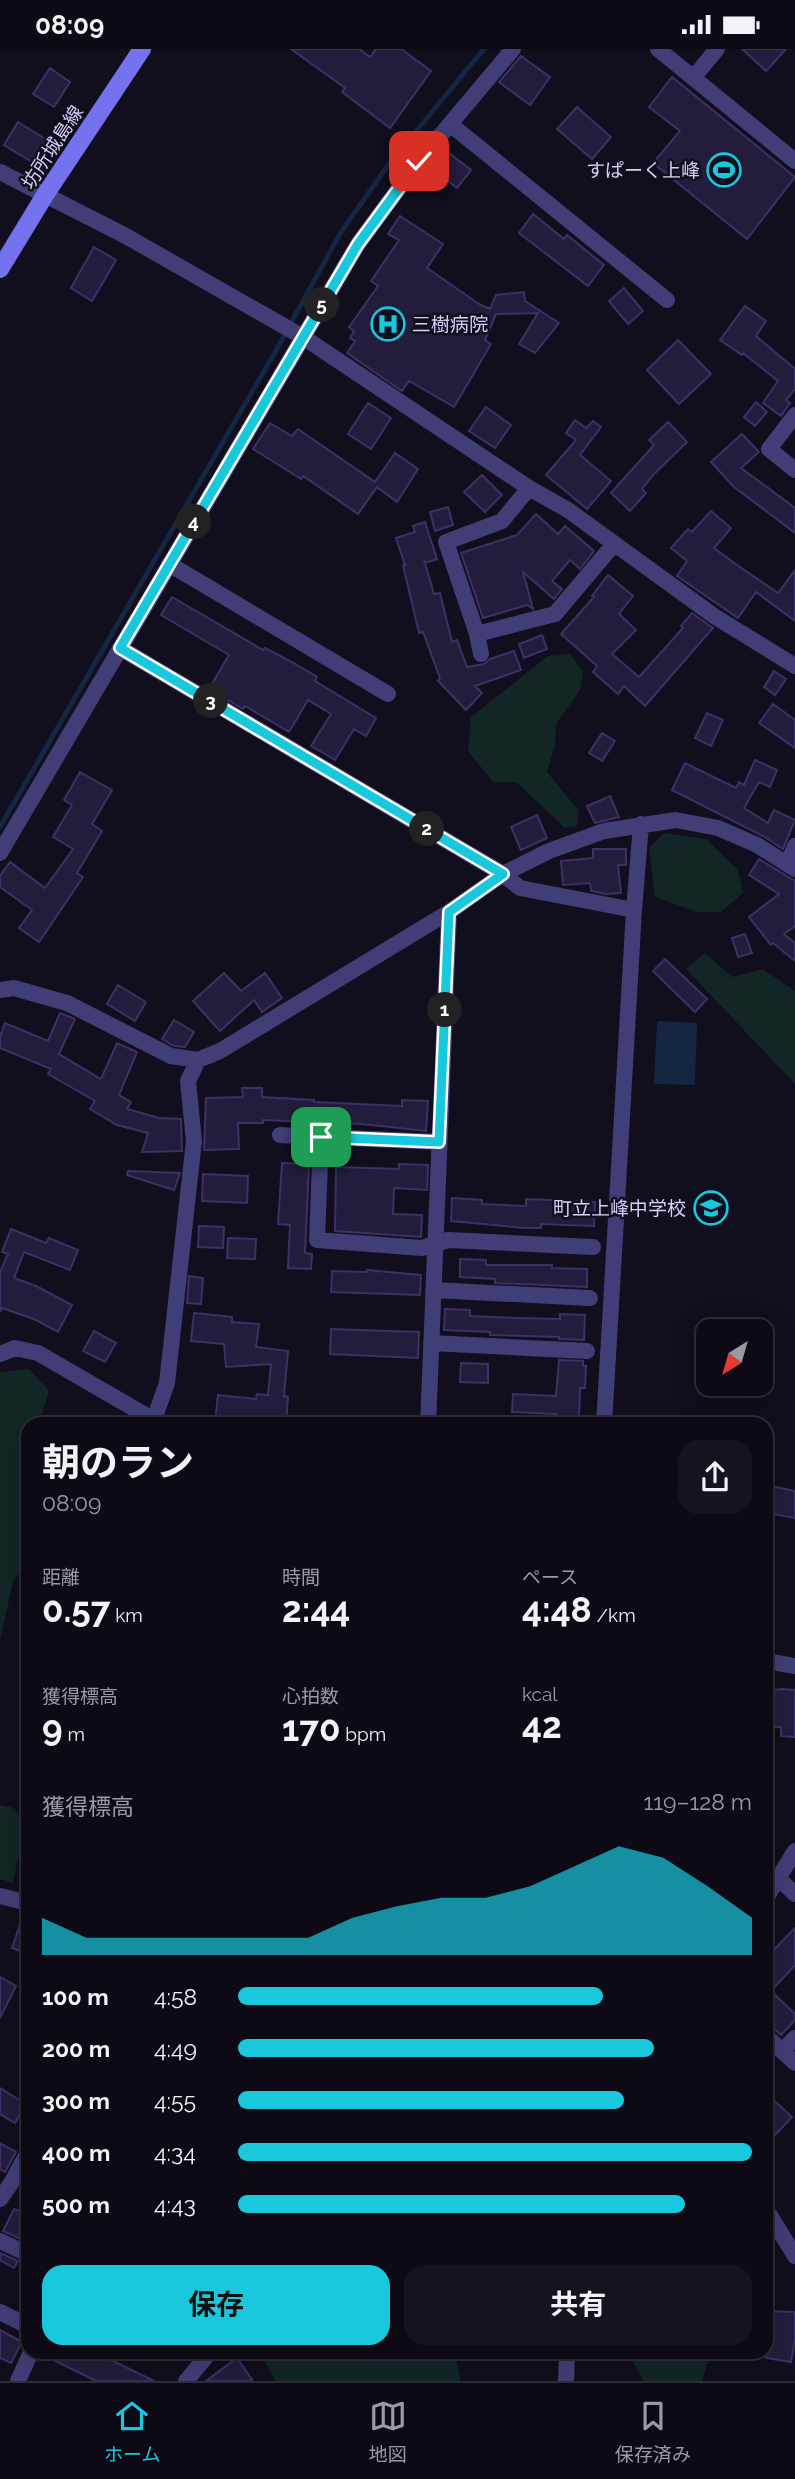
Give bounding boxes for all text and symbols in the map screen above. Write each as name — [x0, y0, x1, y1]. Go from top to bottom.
text: 08:09 — [35, 10, 104, 40]
street label: 坊所城島線 — [17, 101, 87, 193]
pin — [389, 131, 449, 191]
icon: check — [400, 142, 438, 180]
sports icon: すぱーく上峰 — [705, 151, 743, 189]
place label: すぱーく上峰 — [586, 159, 700, 181]
pin: 5 — [304, 287, 340, 323]
text: 5 — [316, 293, 327, 315]
hospital icon: 三樹病院 — [369, 305, 407, 343]
place label: 三樹病院 — [412, 313, 488, 335]
pin: 4 — [176, 505, 212, 539]
text: 4 — [188, 510, 199, 532]
pin: 3 — [194, 683, 228, 719]
text: 3 — [205, 689, 216, 711]
pin: 2 — [410, 811, 444, 847]
text: 2 — [421, 817, 432, 839]
pin: 1 — [428, 993, 462, 1027]
text: 1 — [440, 998, 449, 1020]
pin — [291, 1107, 351, 1167]
icon: arrive — [302, 1118, 340, 1156]
school or university icon: 町立上峰中学校 — [692, 1189, 730, 1227]
place label: 町立上峰中学校 — [553, 1197, 686, 1219]
north arrow — [696, 1319, 774, 1397]
map controls — [696, 1319, 773, 1396]
text: 朝のラン — [42, 1440, 194, 1485]
button: share — [678, 1440, 752, 1514]
text: 08:09 — [42, 1489, 102, 1516]
text: 距離 — [42, 1566, 80, 1588]
text: 時間 — [282, 1566, 320, 1588]
text: ペース — [522, 1566, 578, 1588]
text: 0.57 — [42, 1589, 110, 1630]
text: 2:44 — [282, 1589, 350, 1630]
text: 4:48 — [522, 1589, 592, 1630]
text: km — [110, 1604, 143, 1626]
text: /km — [592, 1604, 636, 1626]
text: kcal — [522, 1683, 558, 1705]
text: 獲得標高 — [42, 1685, 118, 1707]
text: 心拍数 — [282, 1685, 339, 1707]
text: 42 — [522, 1705, 562, 1746]
text: 9 — [42, 1708, 63, 1749]
text: 170 — [282, 1708, 340, 1749]
text: m — [63, 1723, 85, 1745]
text: bpm — [340, 1723, 386, 1745]
text: 119–128 m — [643, 1788, 752, 1815]
text: 獲得標高 — [42, 1793, 134, 1820]
text: 100 m — [42, 1983, 109, 2010]
text: 4:58 — [154, 1983, 197, 2010]
text: 200 m — [42, 2035, 110, 2062]
text: 4:49 — [154, 2035, 197, 2062]
text: 300 m — [42, 2087, 110, 2114]
text: 4:55 — [154, 2087, 196, 2114]
text: 400 m — [42, 2139, 110, 2166]
text: 4:34 — [154, 2139, 196, 2166]
text: 500 m — [42, 2191, 110, 2218]
text: 4:43 — [154, 2191, 196, 2218]
button: 保存 — [42, 2265, 390, 2345]
button: 共有 — [404, 2265, 752, 2345]
tab: ホーム — [104, 2397, 161, 2466]
tab: 地図 — [369, 2397, 407, 2466]
tab: 保存済み — [615, 2397, 691, 2466]

